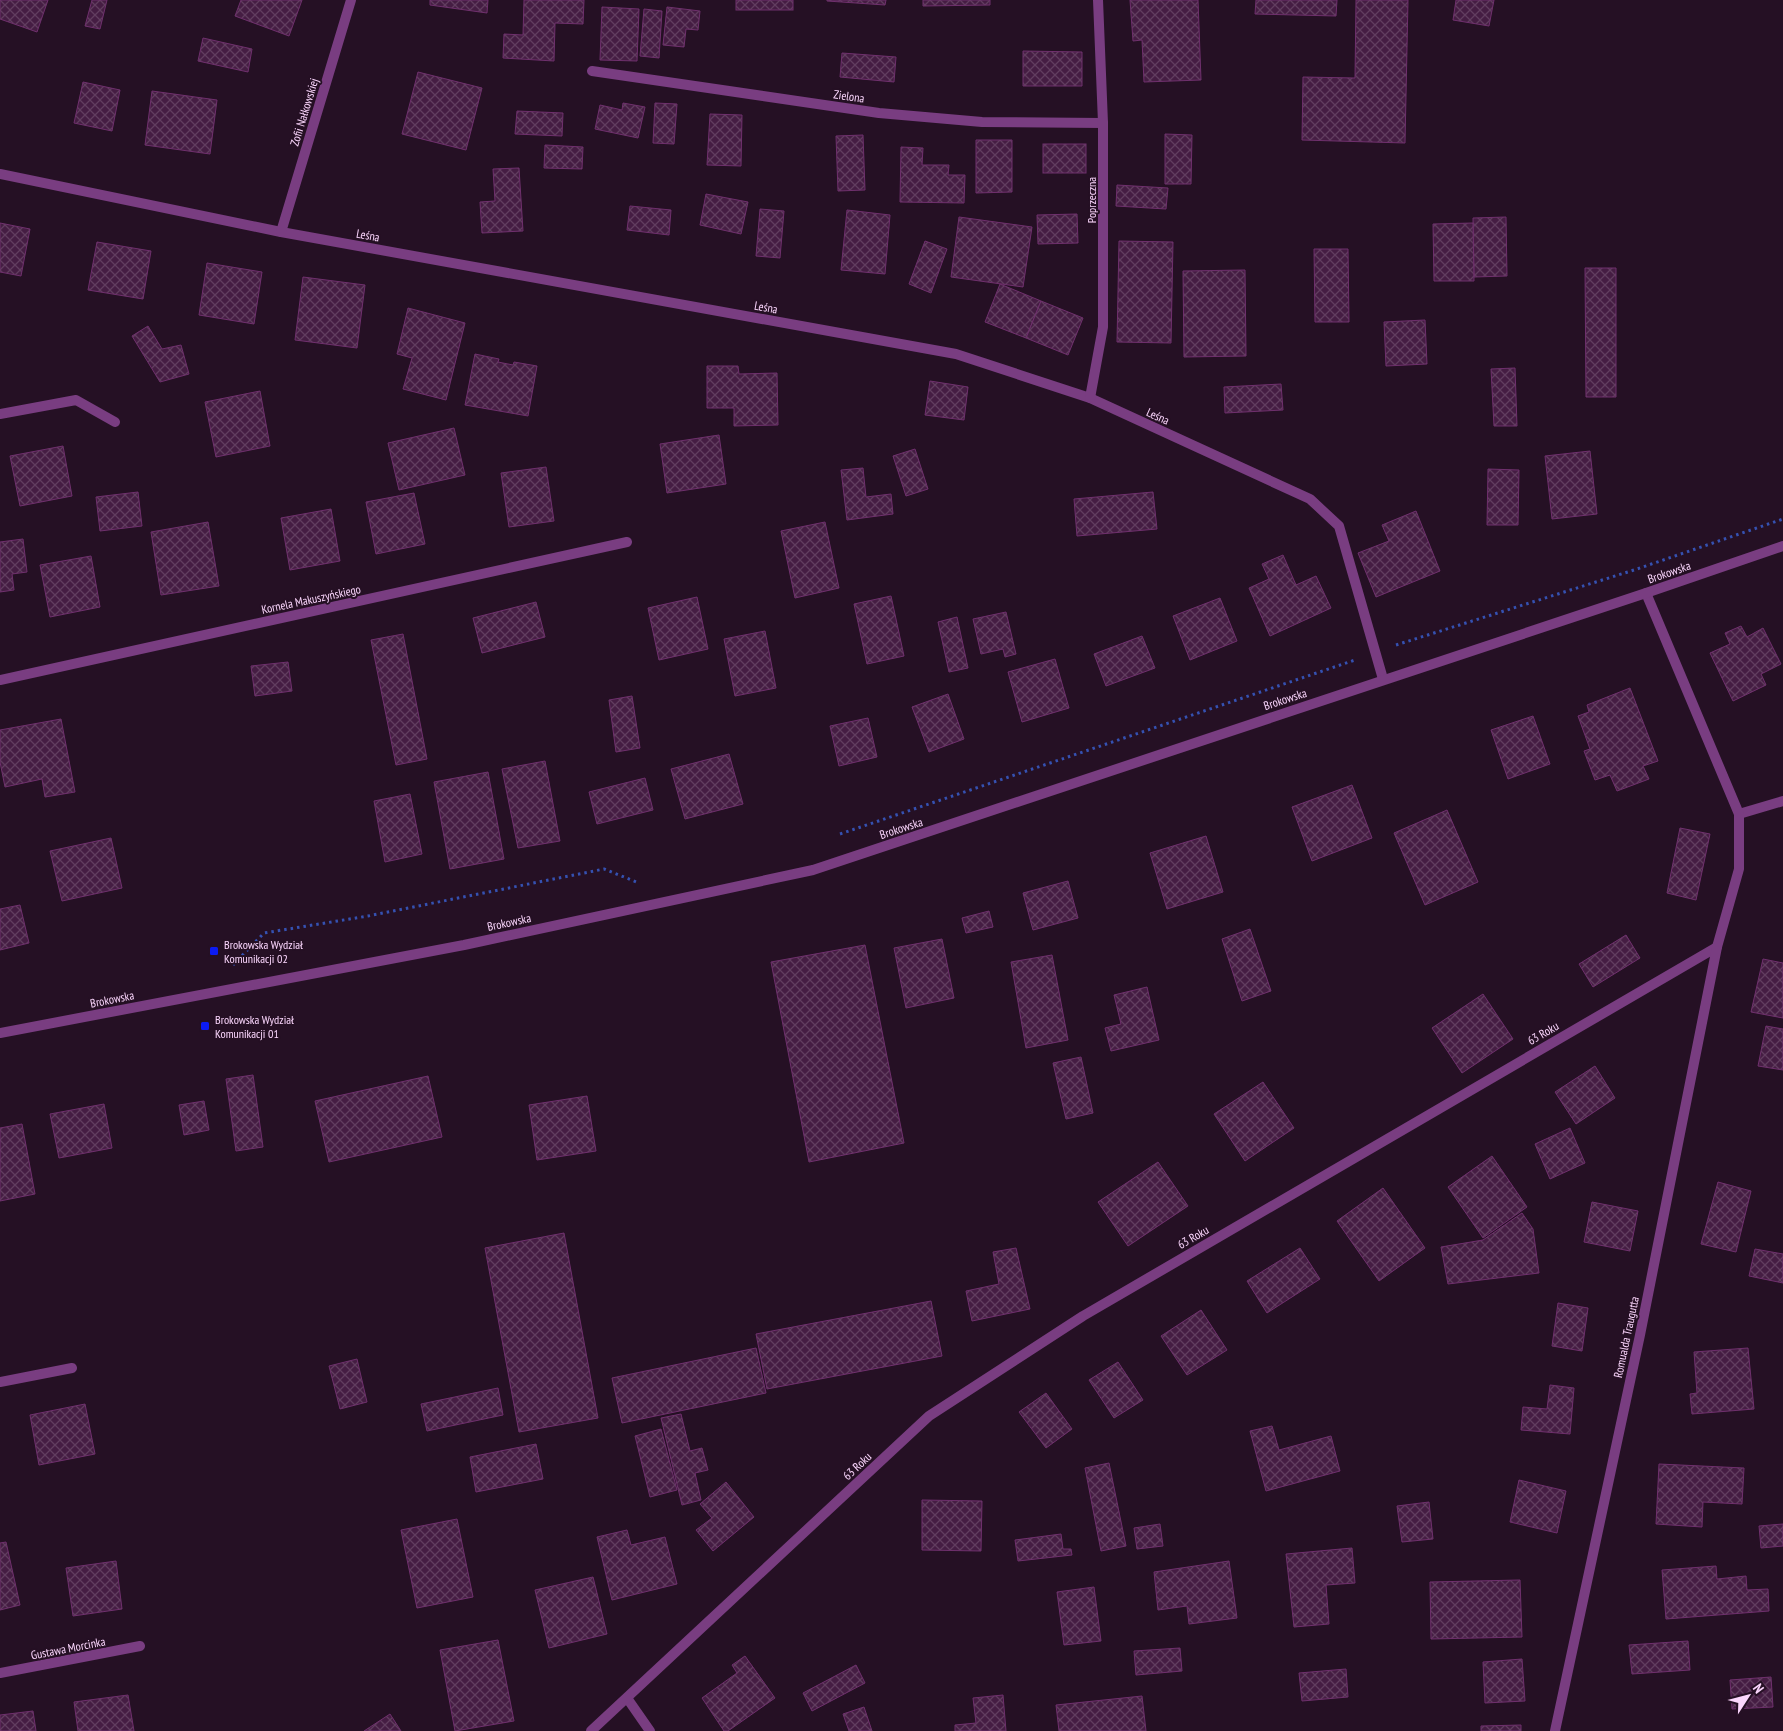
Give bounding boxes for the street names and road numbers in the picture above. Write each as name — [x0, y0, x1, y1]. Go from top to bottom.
street label: Zofii Nałkowskiej — [287, 76, 321, 148]
street label: Zielona — [833, 86, 866, 106]
street label: Poprzeczna — [1084, 177, 1099, 223]
street label: Leśna — [355, 226, 381, 244]
street label: Leśna — [753, 298, 779, 316]
street label: Leśna — [1144, 404, 1172, 428]
street label: Brokowska — [1646, 558, 1693, 586]
street label: Kornela Makuszyńskiego — [260, 581, 362, 617]
street label: Brokowska — [1262, 685, 1309, 713]
street label: Brokowska — [878, 814, 925, 842]
street label: Brokowska — [486, 910, 532, 934]
street label: Brokowska — [89, 987, 135, 1011]
street label: 63 Roku — [1525, 1018, 1561, 1048]
street label: 63 Roku — [1175, 1222, 1211, 1252]
street label: Romualda Traugutta — [1610, 1295, 1642, 1379]
street label: 63 Roku — [840, 1449, 874, 1483]
street label: Gustawa Morcinka — [30, 1633, 107, 1663]

